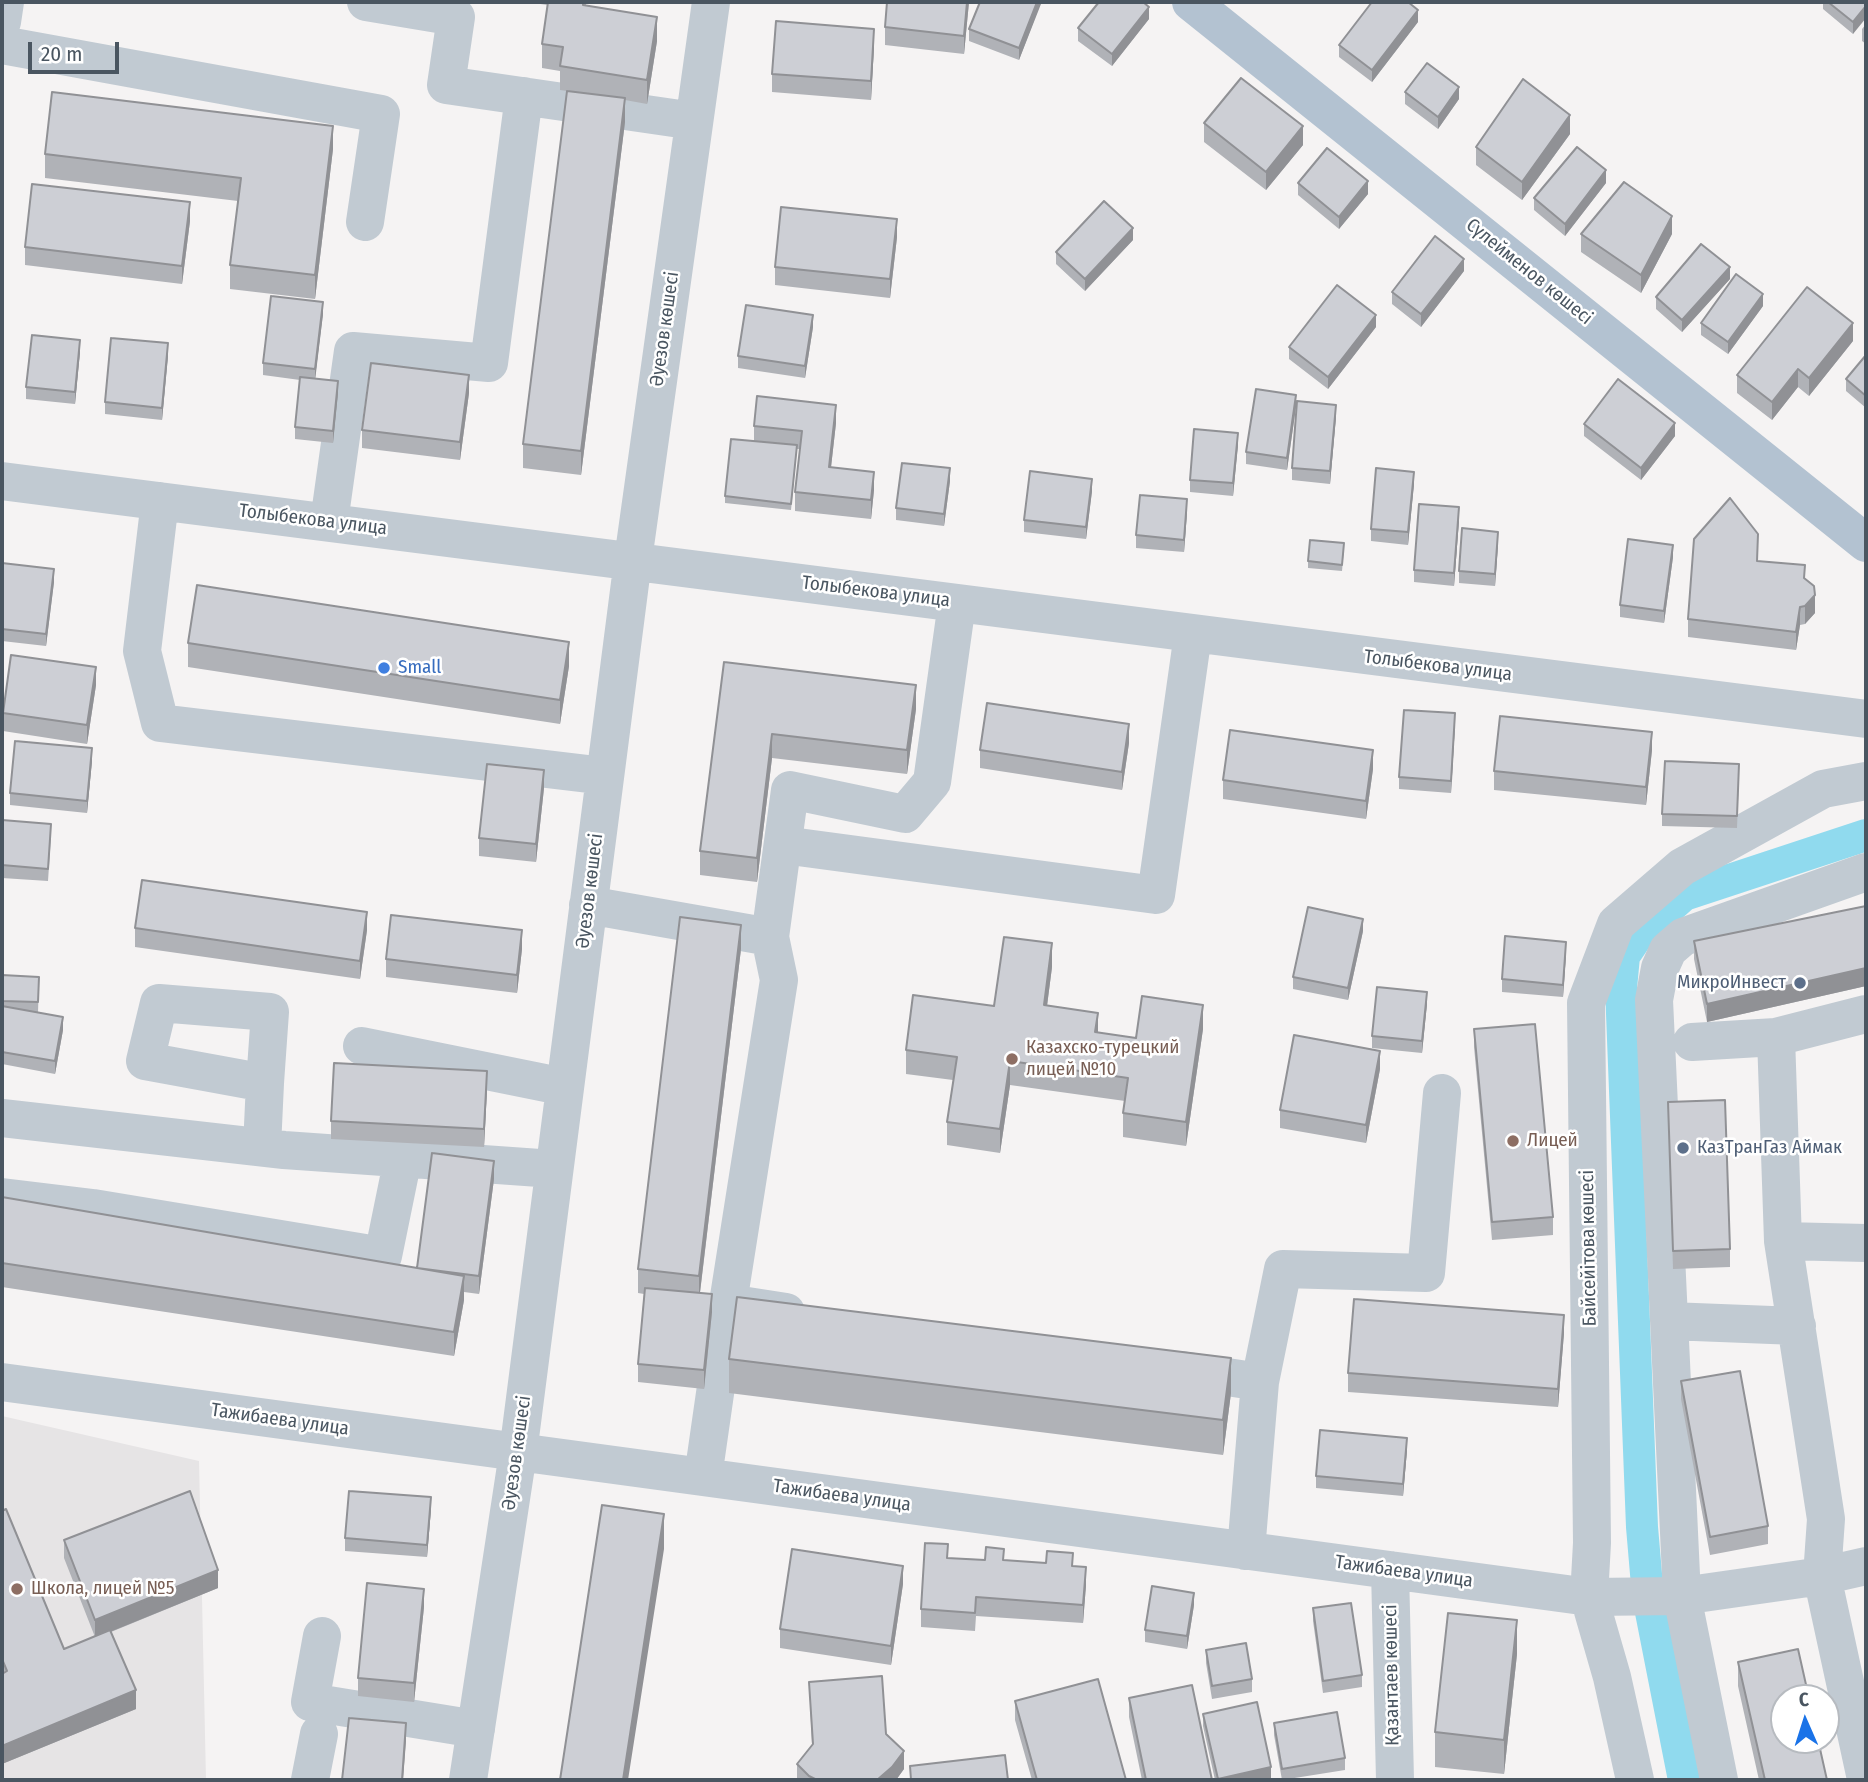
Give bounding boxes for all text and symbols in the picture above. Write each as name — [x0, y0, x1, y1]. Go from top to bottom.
scale bar — [32, 28, 122, 72]
text: 20 m — [41, 41, 82, 67]
street label: Сүлейменов көшесі — [1461, 214, 1597, 330]
street label: Әуезов көшесі — [646, 270, 684, 388]
street label: Толыбекова улица — [238, 500, 388, 540]
street label: Толыбекова улица — [801, 572, 951, 612]
street label: Толыбекова улица — [1363, 646, 1513, 686]
place label: Small — [398, 657, 441, 679]
marker: Small — [376, 660, 392, 676]
street label: Әуезов көшесі — [572, 832, 608, 950]
place label: МикроИнвест — [1677, 972, 1786, 994]
marker: МикроИнвест — [1792, 975, 1808, 991]
place label: Казахско-турецкий лицей №10 — [1026, 1037, 1180, 1081]
marker: Казахско-турецкий лицей №10 — [1004, 1051, 1020, 1067]
place label: Лицей — [1527, 1130, 1578, 1152]
marker: Лицей — [1505, 1133, 1521, 1149]
place label: КазТранГаз Аймак — [1697, 1137, 1842, 1159]
marker: КазТранГаз Аймак — [1675, 1140, 1691, 1156]
street label: Байсейітова көшесі — [1576, 1169, 1602, 1327]
street label: Әуезов көшесі — [498, 1394, 536, 1512]
street label: Тажибаева улица — [210, 1399, 350, 1441]
street label: Тажибаева улица — [772, 1475, 912, 1517]
street label: Тажибаева улица — [1334, 1551, 1474, 1593]
place label: Школа, лицей №5 — [31, 1578, 174, 1600]
marker: Школа, лицей №5 — [9, 1581, 25, 1597]
street label: Қазантаев көшесі — [1379, 1604, 1405, 1746]
north arrow — [1770, 1684, 1840, 1754]
text: С — [1798, 1688, 1810, 1711]

